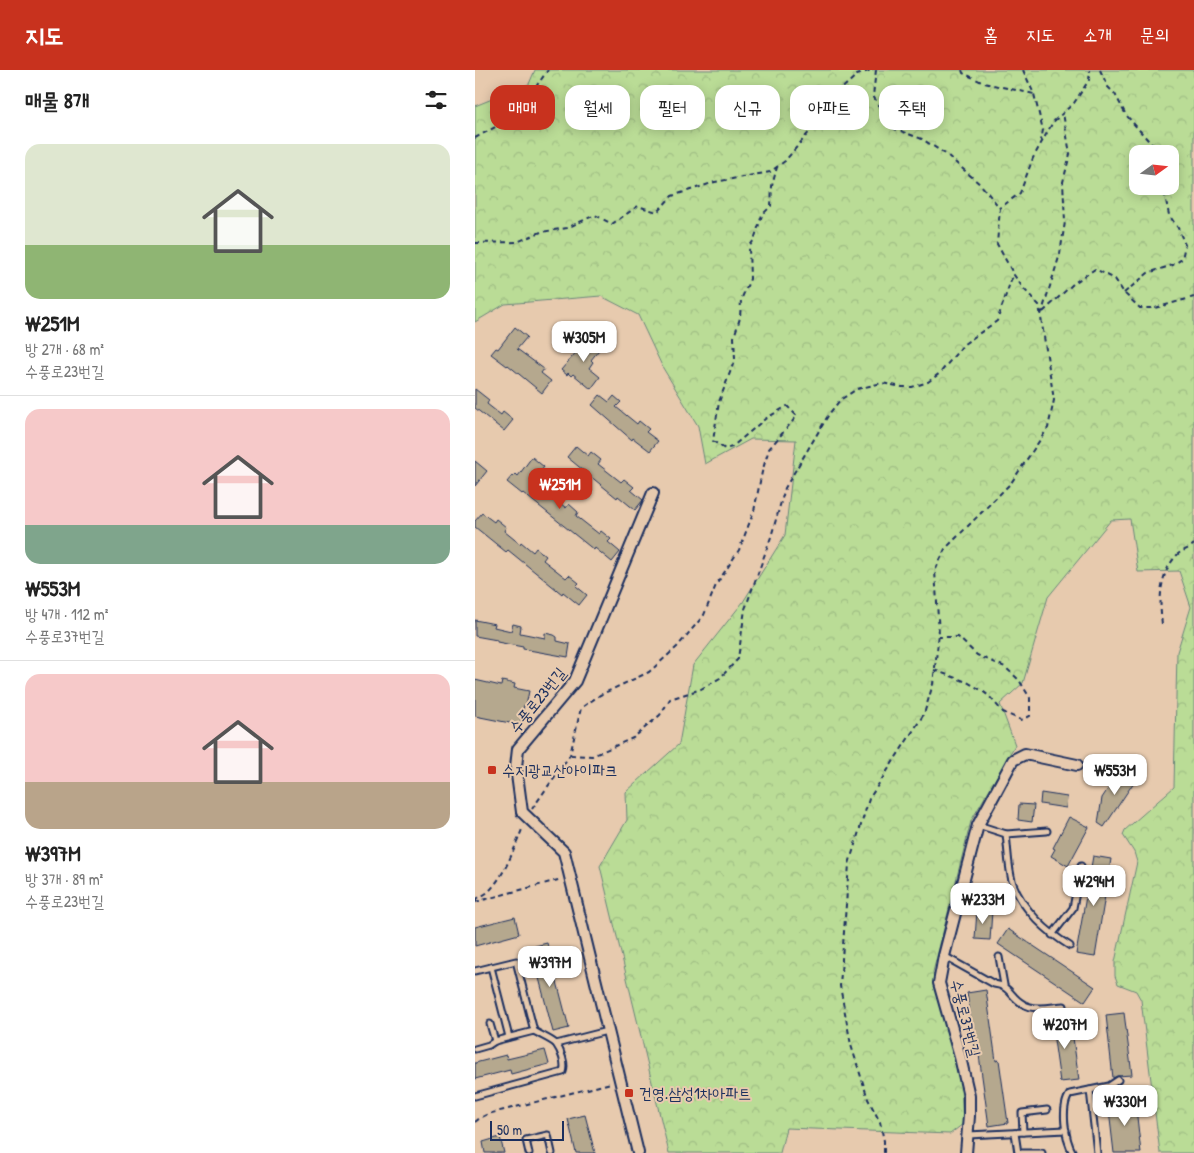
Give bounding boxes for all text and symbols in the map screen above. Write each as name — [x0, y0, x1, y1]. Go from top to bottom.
text: 지도 — [25, 19, 64, 51]
text: 홈 — [984, 22, 998, 47]
text: 지도 — [1026, 22, 1055, 47]
text: 소개 — [1083, 22, 1112, 47]
text: 문의 — [1140, 22, 1169, 47]
chip: 매매 — [490, 85, 555, 130]
chip: 월세 — [565, 85, 630, 130]
chip: 필터 — [640, 85, 705, 130]
chip: 신규 — [715, 85, 780, 130]
chip: 아파트 — [790, 85, 869, 130]
chip: 주택 — [879, 85, 944, 130]
text: 매물 8개 — [25, 86, 90, 115]
icon: filters — [422, 86, 450, 114]
north arrow — [1129, 145, 1179, 195]
map controls — [1129, 145, 1179, 195]
icon: home — [193, 176, 283, 266]
text: ₩251M — [25, 309, 79, 338]
pin: ₩305M — [549, 320, 619, 363]
text: ₩305M — [563, 326, 605, 348]
text: 방 2개 · 68 m² — [25, 338, 104, 360]
text: 수풍로23번길 — [25, 360, 104, 382]
icon: home — [193, 442, 283, 532]
pin: ₩251M — [525, 468, 595, 510]
text: ₩251M — [539, 473, 581, 495]
text: ₩553M — [25, 574, 80, 603]
text: 방 4개 · 112 m² — [25, 603, 108, 625]
text: 수풍로37번길 — [25, 625, 104, 647]
street label: 수풍로23번길 — [504, 662, 570, 738]
icon: home — [193, 707, 283, 797]
pin: ₩553M — [1080, 754, 1150, 796]
place label: 수지광교산아이파크 — [502, 759, 618, 781]
text: ₩553M — [1094, 759, 1136, 781]
marker: 수지광교산아이파크 — [486, 764, 498, 776]
text: ₩397M — [25, 839, 81, 868]
pin: ₩294M — [1059, 864, 1129, 907]
text: 방 3개 · 89 m² — [25, 868, 103, 890]
text: ₩294M — [1074, 870, 1114, 892]
pin: ₩233M — [948, 882, 1018, 925]
text: ₩233M — [961, 888, 1005, 910]
text: 수풍로23번길 — [25, 890, 104, 912]
pin: ₩397M — [515, 946, 585, 988]
text: ₩397M — [529, 951, 571, 973]
street label: 수풍로37번길 — [946, 977, 986, 1059]
pin: ₩207M — [1030, 1008, 1100, 1050]
text: ₩207M — [1043, 1013, 1087, 1035]
place label: 건영.삼성1차아파트 — [639, 1082, 751, 1104]
pin: ₩330M — [1090, 1084, 1160, 1127]
marker: 건영.삼성1차아파트 — [623, 1087, 635, 1099]
text: ₩330M — [1104, 1090, 1146, 1112]
scale bar — [490, 1118, 564, 1141]
text: 50 m — [497, 1120, 522, 1139]

